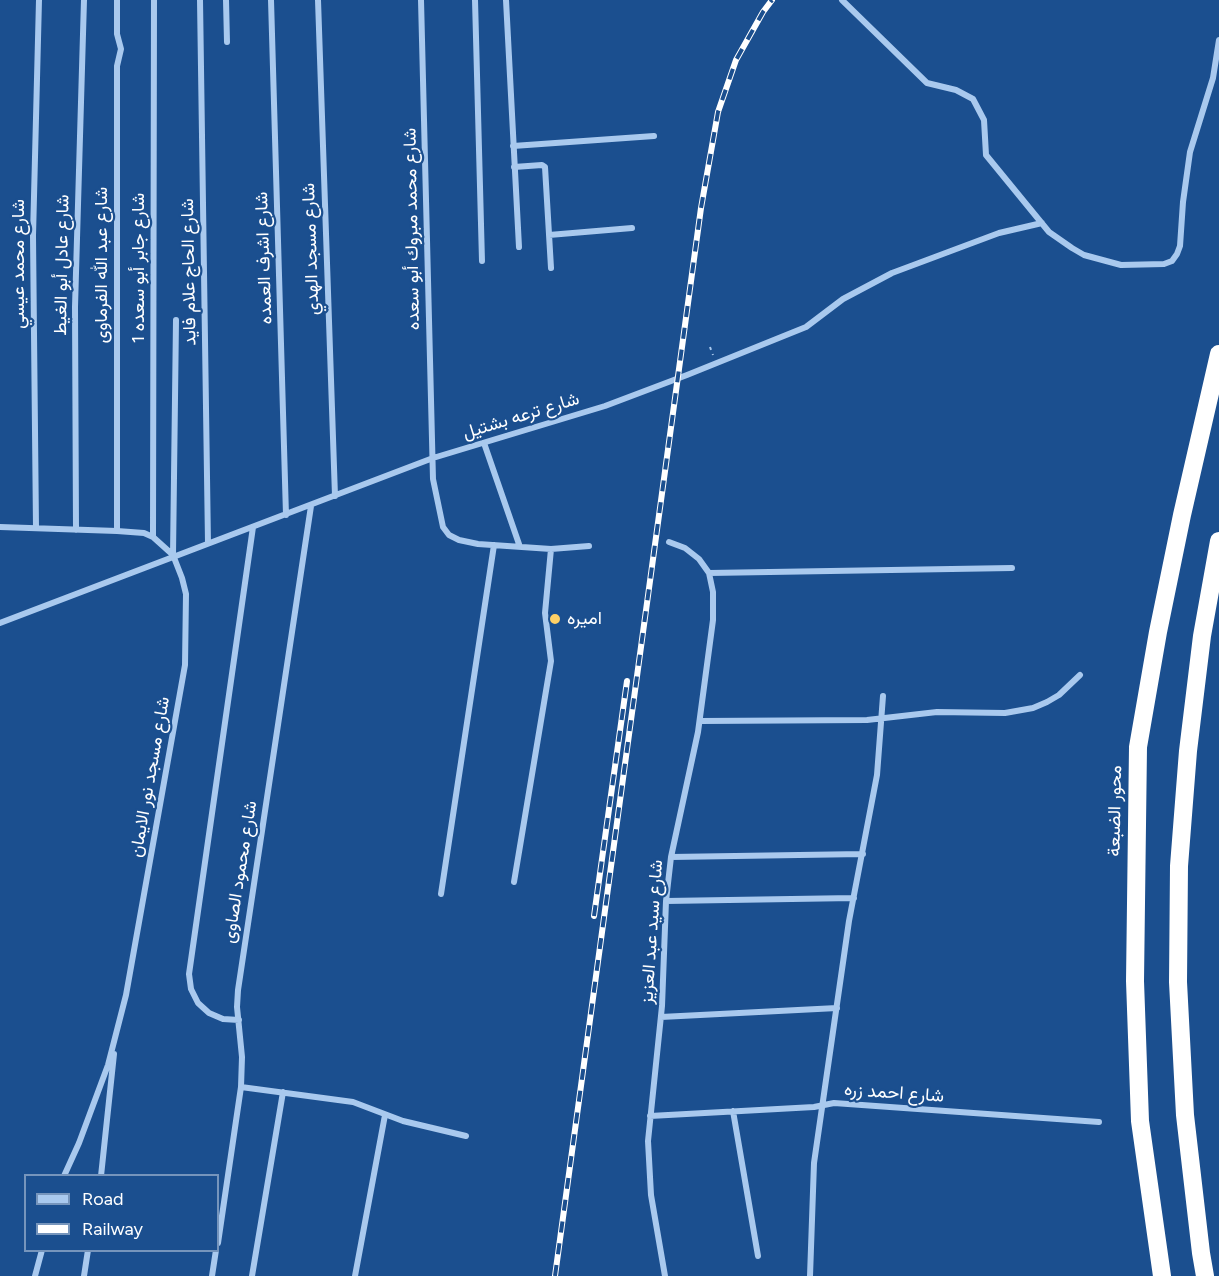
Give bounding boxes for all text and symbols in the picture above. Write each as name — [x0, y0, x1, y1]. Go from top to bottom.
street label: شارع محمد مبروك أبو سعده — [399, 128, 425, 330]
street label: شارع مسجد الهدي — [298, 183, 324, 315]
street label: شارع عبد الله الفرماوى — [91, 187, 113, 343]
street label: شارع اشرف العمده — [251, 191, 277, 325]
street label: شارع جابر أبو سعده 1 — [128, 193, 150, 343]
street label: شارع عادل أبو الغيط — [50, 194, 74, 336]
street label: شارع الحاج علام فايد — [177, 198, 201, 346]
street label: شارع محمد عيسي — [8, 199, 30, 329]
street label: شارع ترعه بشتيل — [460, 388, 582, 444]
place label: اميره — [567, 608, 602, 630]
marker: اميره — [548, 612, 562, 626]
street label: شارع مسجد نور الايمان — [125, 695, 175, 859]
street label: محور الضبعة — [1103, 765, 1127, 857]
street label: شارع محمود الصاوى — [218, 799, 262, 945]
street label: شارع سيد عبد العزيز — [636, 859, 668, 1005]
street label: شارع احمد زره — [843, 1079, 945, 1107]
legend — [24, 1174, 219, 1252]
text: Road — [82, 1188, 123, 1210]
text: Railway — [82, 1218, 143, 1240]

